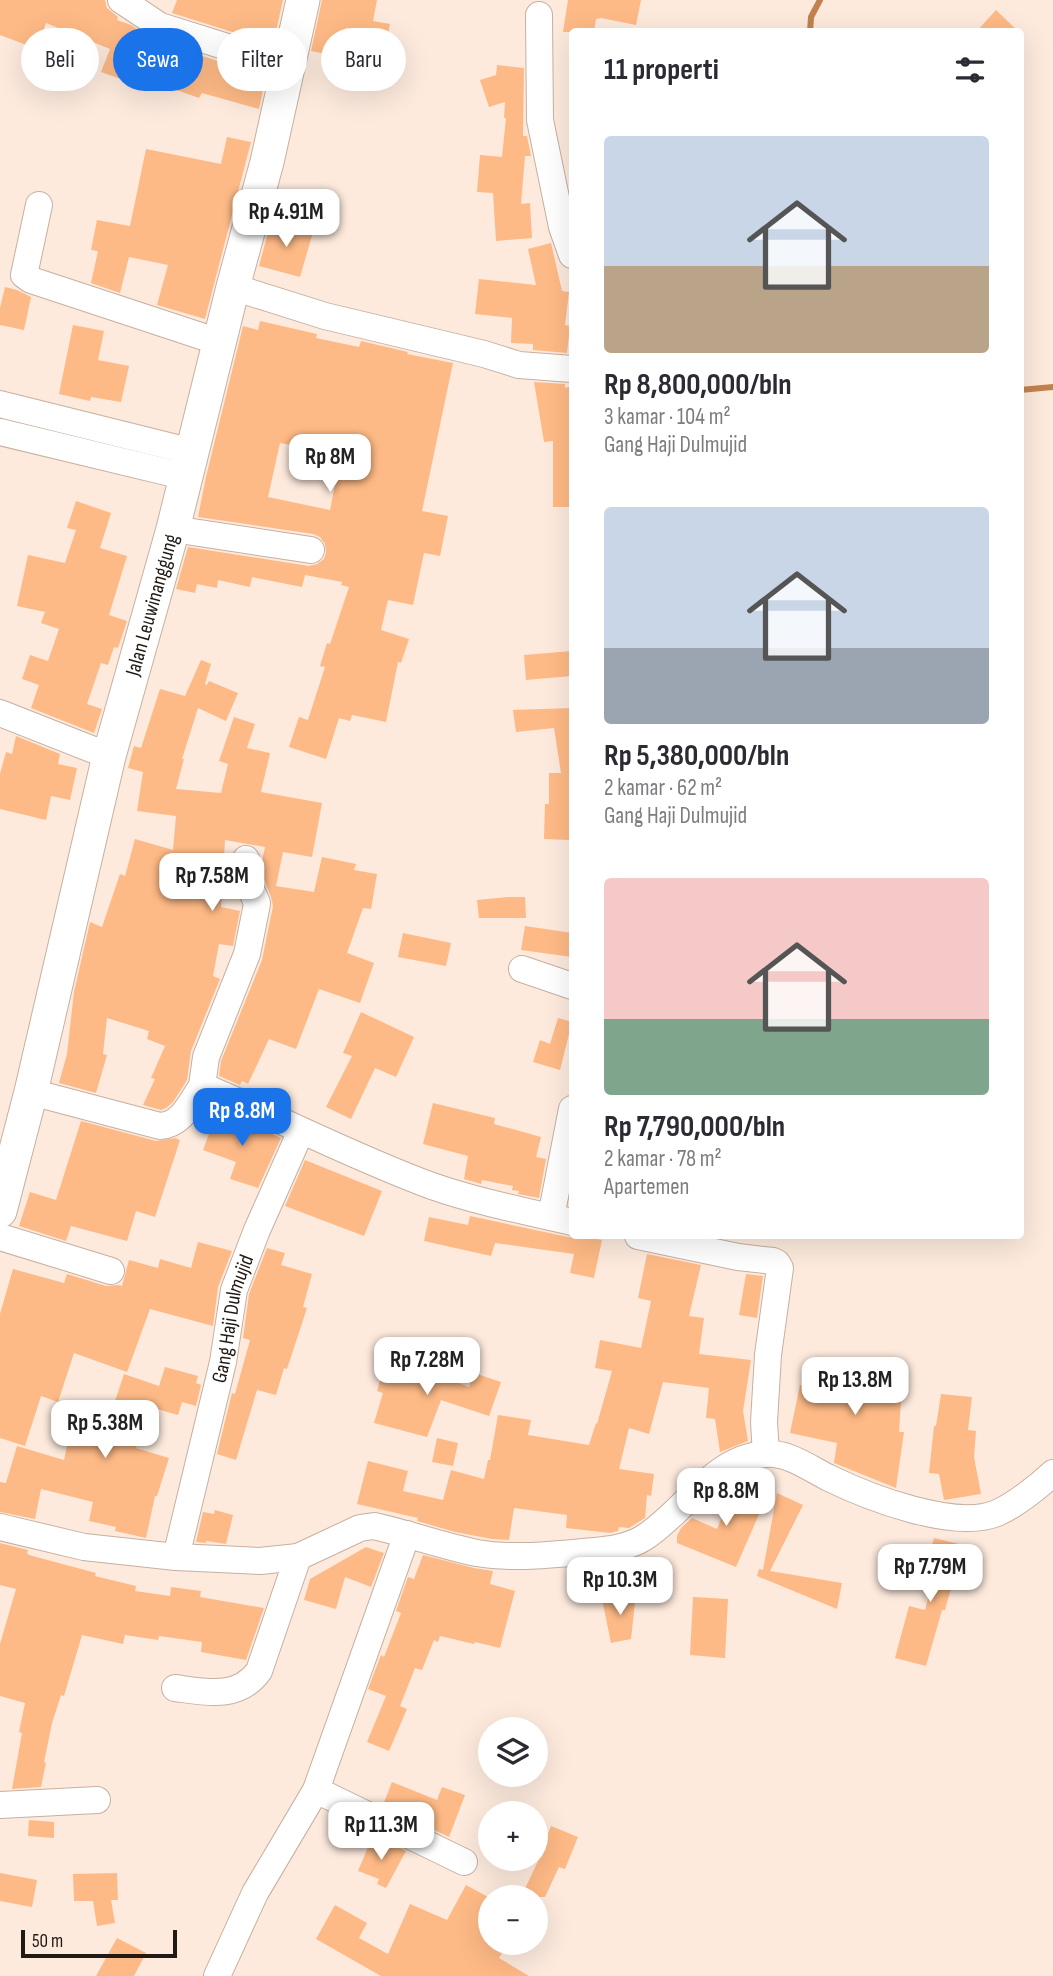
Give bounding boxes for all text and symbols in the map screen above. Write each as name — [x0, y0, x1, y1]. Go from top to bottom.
chip: Beli — [21, 28, 99, 91]
chip: Sewa — [113, 28, 203, 91]
chip: Filter — [217, 28, 307, 91]
chip: Baru — [321, 28, 406, 91]
icon: filters — [951, 51, 989, 89]
text: 11 properti — [604, 52, 719, 88]
icon: home — [734, 182, 860, 308]
pin: Rp 4.91M — [214, 190, 358, 249]
text: Rp 4.91M — [249, 198, 323, 226]
text: Rp 8,800,000/bln — [604, 367, 792, 403]
text: 3 kamar · 104 m² — [604, 403, 731, 431]
text: Gang Haji Dulmujid — [604, 431, 747, 459]
pin: Rp 8M — [281, 434, 379, 494]
text: Rp 8M — [305, 443, 355, 471]
street label: Jalan Leuwinanggung — [119, 531, 184, 680]
icon: home — [734, 553, 860, 679]
text: Rp 5,380,000/bln — [604, 738, 789, 774]
text: 2 kamar · 62 m² — [604, 774, 722, 802]
text: Gang Haji Dulmujid — [604, 802, 747, 830]
pin: Rp 7.58M — [140, 853, 284, 913]
text: Rp 7.58M — [175, 862, 249, 890]
icon: home — [734, 924, 860, 1050]
pin: Rp 8.8M — [177, 1088, 307, 1148]
text: Rp 8.8M — [209, 1097, 275, 1125]
text: Rp 7,790,000/bln — [604, 1109, 785, 1145]
text: 2 kamar · 78 m² — [604, 1145, 722, 1173]
text: Apartemen — [604, 1173, 689, 1201]
street label: Gang Haji Dulmujid — [206, 1251, 259, 1385]
pin: Rp 7.28M — [355, 1338, 499, 1397]
text: Rp 7.28M — [390, 1346, 464, 1374]
pin: Rp 13.8M — [783, 1358, 927, 1417]
text: Rp 13.8M — [818, 1366, 892, 1394]
pin: Rp 5.38M — [33, 1400, 177, 1460]
text: Rp 5.38M — [67, 1409, 143, 1437]
pin: Rp 8.8M — [661, 1468, 791, 1528]
text: Rp 8.8M — [693, 1477, 759, 1505]
pin: Rp 7.79M — [858, 1544, 1002, 1604]
text: Rp 7.79M — [894, 1553, 966, 1581]
pin: Rp 10.3M — [548, 1558, 692, 1617]
text: Rp 10.3M — [583, 1566, 657, 1594]
map controls — [478, 1717, 548, 1955]
button: layers — [478, 1717, 548, 1787]
button: + — [478, 1801, 548, 1871]
pin: Rp 11.3M — [309, 1802, 453, 1862]
text: Rp 11.3M — [344, 1811, 418, 1839]
button: − — [478, 1885, 548, 1955]
scale bar — [21, 1927, 177, 1959]
text: 50 m — [32, 1930, 63, 1953]

